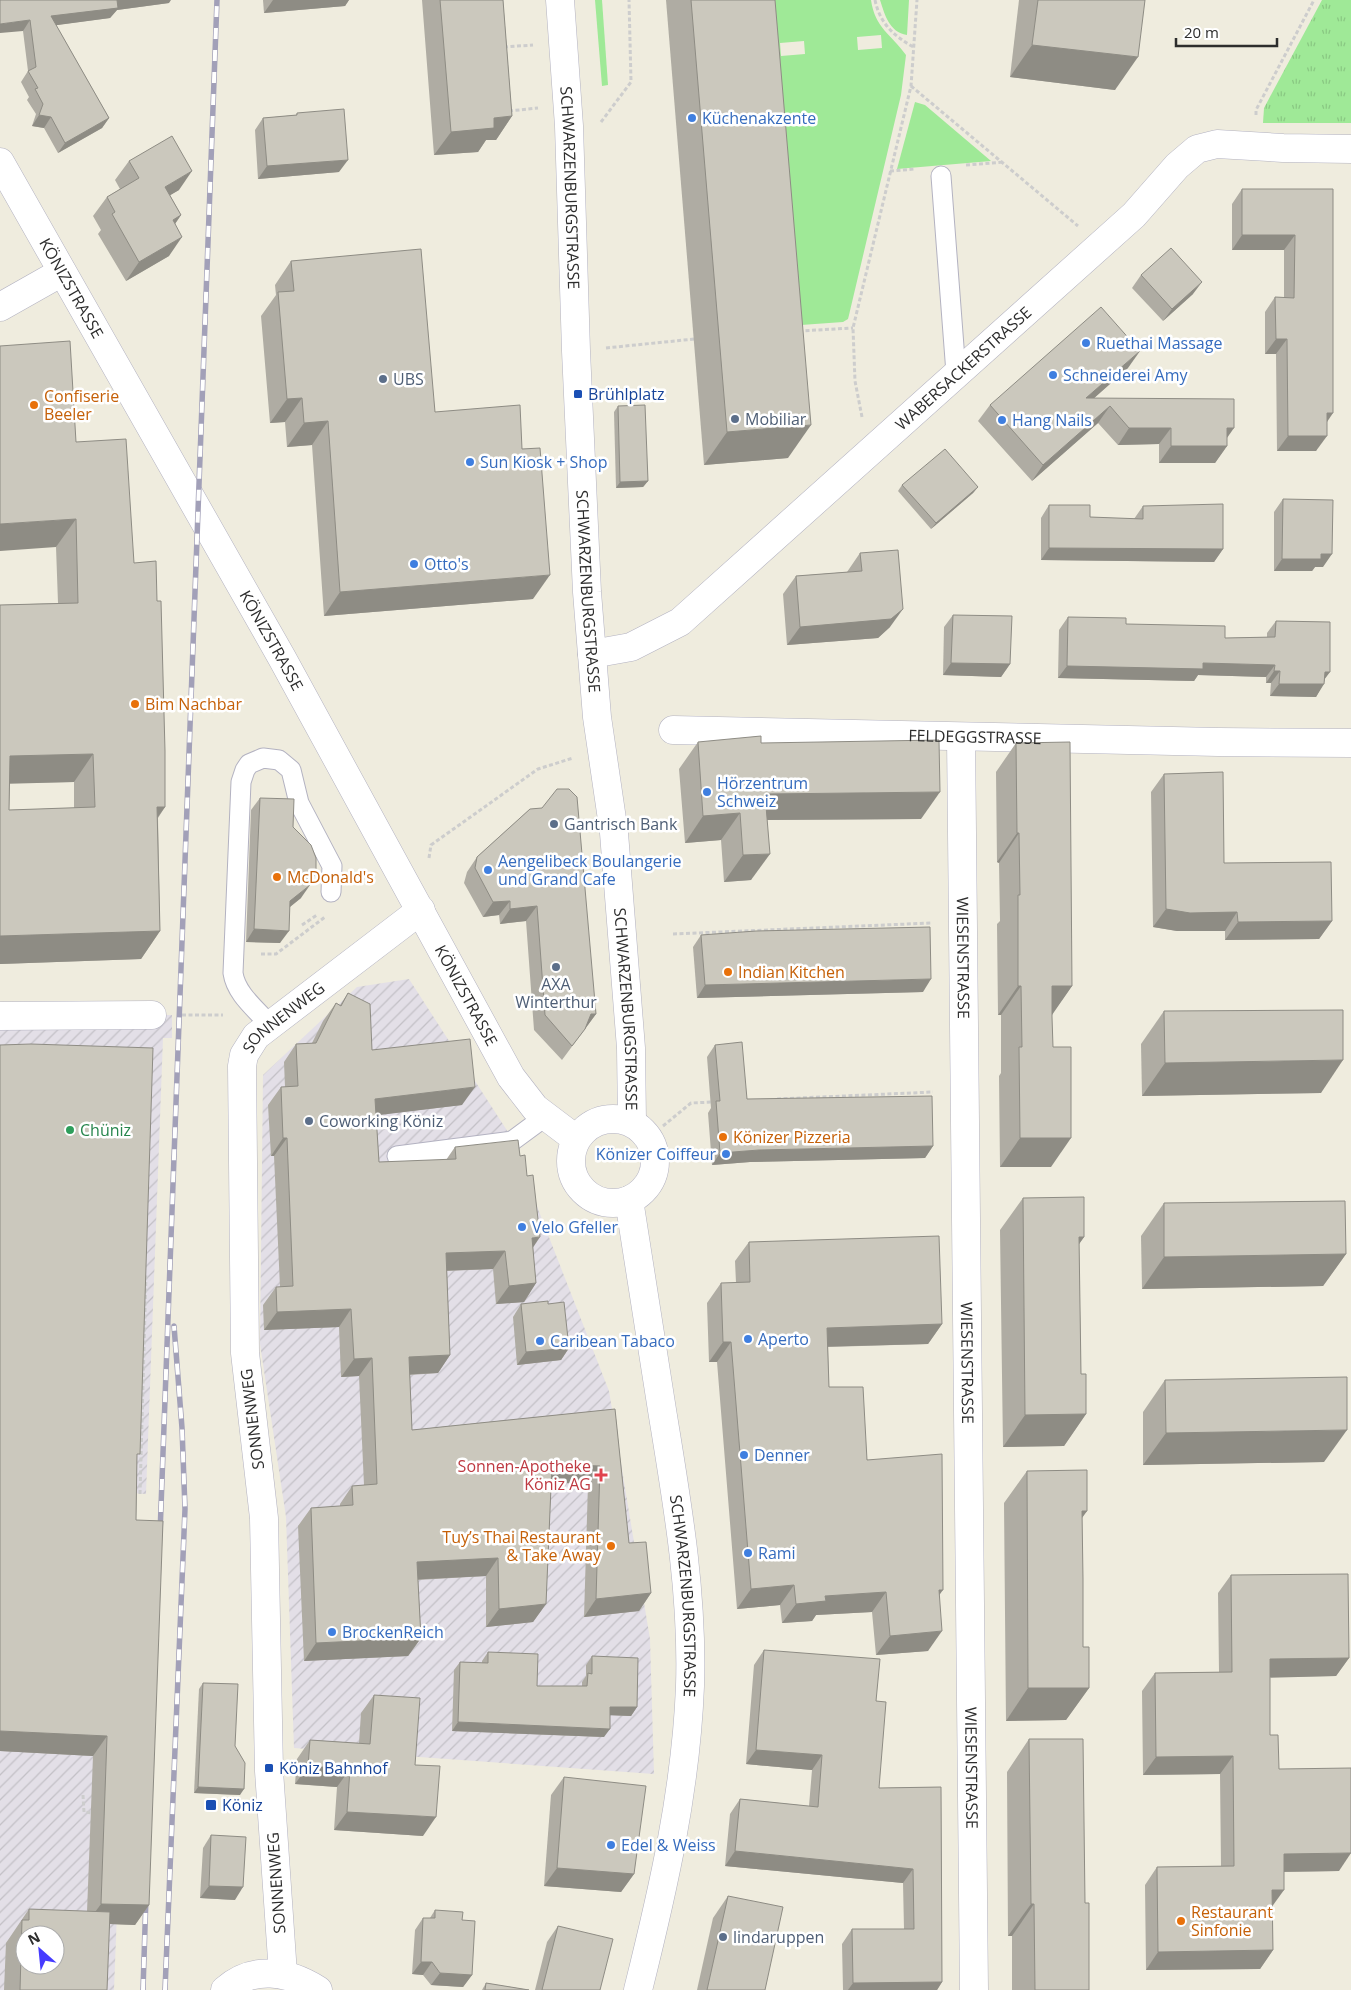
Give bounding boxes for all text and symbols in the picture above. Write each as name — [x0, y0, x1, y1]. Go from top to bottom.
scale bar — [1176, 15, 1277, 47]
text: 20 m — [1184, 22, 1219, 42]
street label: SCHWARZENBURGSTRASSE — [555, 85, 585, 289]
place label: Küchenakzente — [702, 107, 816, 129]
marker: Küchenakzente — [686, 112, 698, 124]
street label: KÖNIZSTRASSE — [34, 234, 109, 342]
street label: WABERSACKERSTRASSE — [890, 301, 1036, 435]
place label: Ruethai Massage — [1096, 332, 1222, 354]
marker: Ruethai Massage — [1080, 337, 1092, 349]
place label: Schneiderei Amy — [1063, 364, 1189, 386]
place label: UBS — [393, 368, 424, 390]
marker: Schneiderei Amy — [1047, 369, 1059, 381]
marker: UBS — [377, 373, 389, 385]
place label: Brühlplatz — [588, 383, 664, 405]
place label: Confiserie Beeler — [44, 385, 119, 425]
marker: Brühlplatz — [572, 388, 584, 400]
marker: Confiserie Beeler — [28, 399, 40, 411]
place label: Mobiliar — [745, 408, 807, 430]
place label: Hang Nails — [1012, 409, 1092, 431]
marker: Mobiliar — [729, 413, 741, 425]
marker: Hang Nails — [996, 414, 1008, 426]
place label: Sun Kiosk + Shop — [480, 451, 608, 473]
marker: Sun Kiosk + Shop — [464, 456, 476, 468]
street label: SCHWARZENBURGSTRASSE — [571, 489, 606, 693]
place label: Otto's — [424, 553, 469, 575]
marker: Otto's — [408, 558, 420, 570]
street label: KÖNIZSTRASSE — [235, 586, 309, 694]
place label: Bim Nachbar — [145, 693, 242, 715]
marker: Bim Nachbar — [129, 698, 141, 710]
street label: FELDEGGSTRASSE — [908, 724, 1042, 749]
place label: Hörzentrum Schweiz — [717, 772, 808, 812]
marker: Hörzentrum Schweiz — [701, 786, 713, 798]
place label: Gantrisch Bank — [564, 813, 678, 835]
marker: Gantrisch Bank — [548, 818, 560, 830]
place label: Aengelibeck Boulangerie und Grand Cafe — [498, 850, 681, 890]
marker: Aengelibeck Boulangerie und Grand Cafe — [482, 864, 494, 876]
place label: McDonald's — [287, 866, 374, 888]
marker: McDonald's — [271, 871, 283, 883]
street label: WIESENSTRASSE — [952, 897, 975, 1019]
street label: SCHWARZENBURGSTRASSE — [609, 907, 643, 1111]
street label: KÖNIZSTRASSE — [430, 941, 503, 1050]
marker: AXA Winterthur — [550, 961, 562, 973]
place label: Indian Kitchen — [738, 961, 845, 983]
marker: Indian Kitchen — [722, 966, 734, 978]
place label: AXA Winterthur — [515, 973, 597, 1013]
street label: SONNENWEG — [237, 977, 329, 1057]
place label: Coworking Köniz — [319, 1110, 443, 1132]
marker: Coworking Köniz — [303, 1115, 315, 1127]
place label: Chüniz — [80, 1119, 131, 1141]
marker: Chüniz — [64, 1124, 76, 1136]
place label: Könizer Pizzeria — [733, 1126, 851, 1148]
marker: Könizer Pizzeria — [717, 1131, 729, 1143]
place label: Könizer Coiffeur — [596, 1143, 716, 1165]
marker: Könizer Coiffeur — [720, 1148, 732, 1160]
place label: Velo Gfeller — [532, 1216, 618, 1238]
marker: Velo Gfeller — [516, 1221, 528, 1233]
street label: WIESENSTRASSE — [956, 1302, 979, 1424]
place label: Aperto — [758, 1328, 809, 1350]
place label: Caribean Tabaco — [550, 1330, 675, 1352]
marker: Aperto — [742, 1333, 754, 1345]
marker: Caribean Tabaco — [534, 1335, 546, 1347]
street label: SONNENWEG — [235, 1367, 269, 1471]
place label: Denner — [754, 1444, 810, 1466]
marker: Denner — [738, 1449, 750, 1461]
place label: Sonnen-Apotheke Köniz AG — [458, 1455, 591, 1495]
marker: Sonnen-Apotheke Köniz AG — [595, 1469, 607, 1481]
street label: SCHWARZENBURGSTRASSE — [665, 1493, 701, 1698]
place label: Tuy’s Thai Restaurant & Take Away — [442, 1526, 602, 1566]
marker: Tuy’s Thai Restaurant & Take Away — [605, 1540, 617, 1552]
place label: Rami — [758, 1542, 796, 1564]
marker: Rami — [742, 1547, 754, 1559]
place label: BrockenReich — [342, 1621, 444, 1643]
marker: BrockenReich — [326, 1626, 338, 1638]
street label: WIESENSTRASSE — [960, 1707, 983, 1829]
place label: Köniz Bahnhof — [279, 1757, 389, 1779]
marker: Köniz Bahnhof — [263, 1762, 275, 1774]
place label: Köniz — [222, 1794, 263, 1816]
marker: Köniz — [204, 1798, 218, 1812]
street label: SONNENWEG — [261, 1832, 291, 1934]
place label: Edel & Weiss — [621, 1834, 716, 1856]
marker: Edel & Weiss — [605, 1839, 617, 1851]
place label: Restaurant Sinfonie — [1191, 1901, 1273, 1941]
marker: Restaurant Sinfonie — [1175, 1915, 1187, 1927]
north arrow — [15, 1925, 65, 1975]
place label: lindaruppen — [733, 1926, 824, 1948]
text: N — [24, 1927, 43, 1949]
marker: lindaruppen — [717, 1931, 729, 1943]

